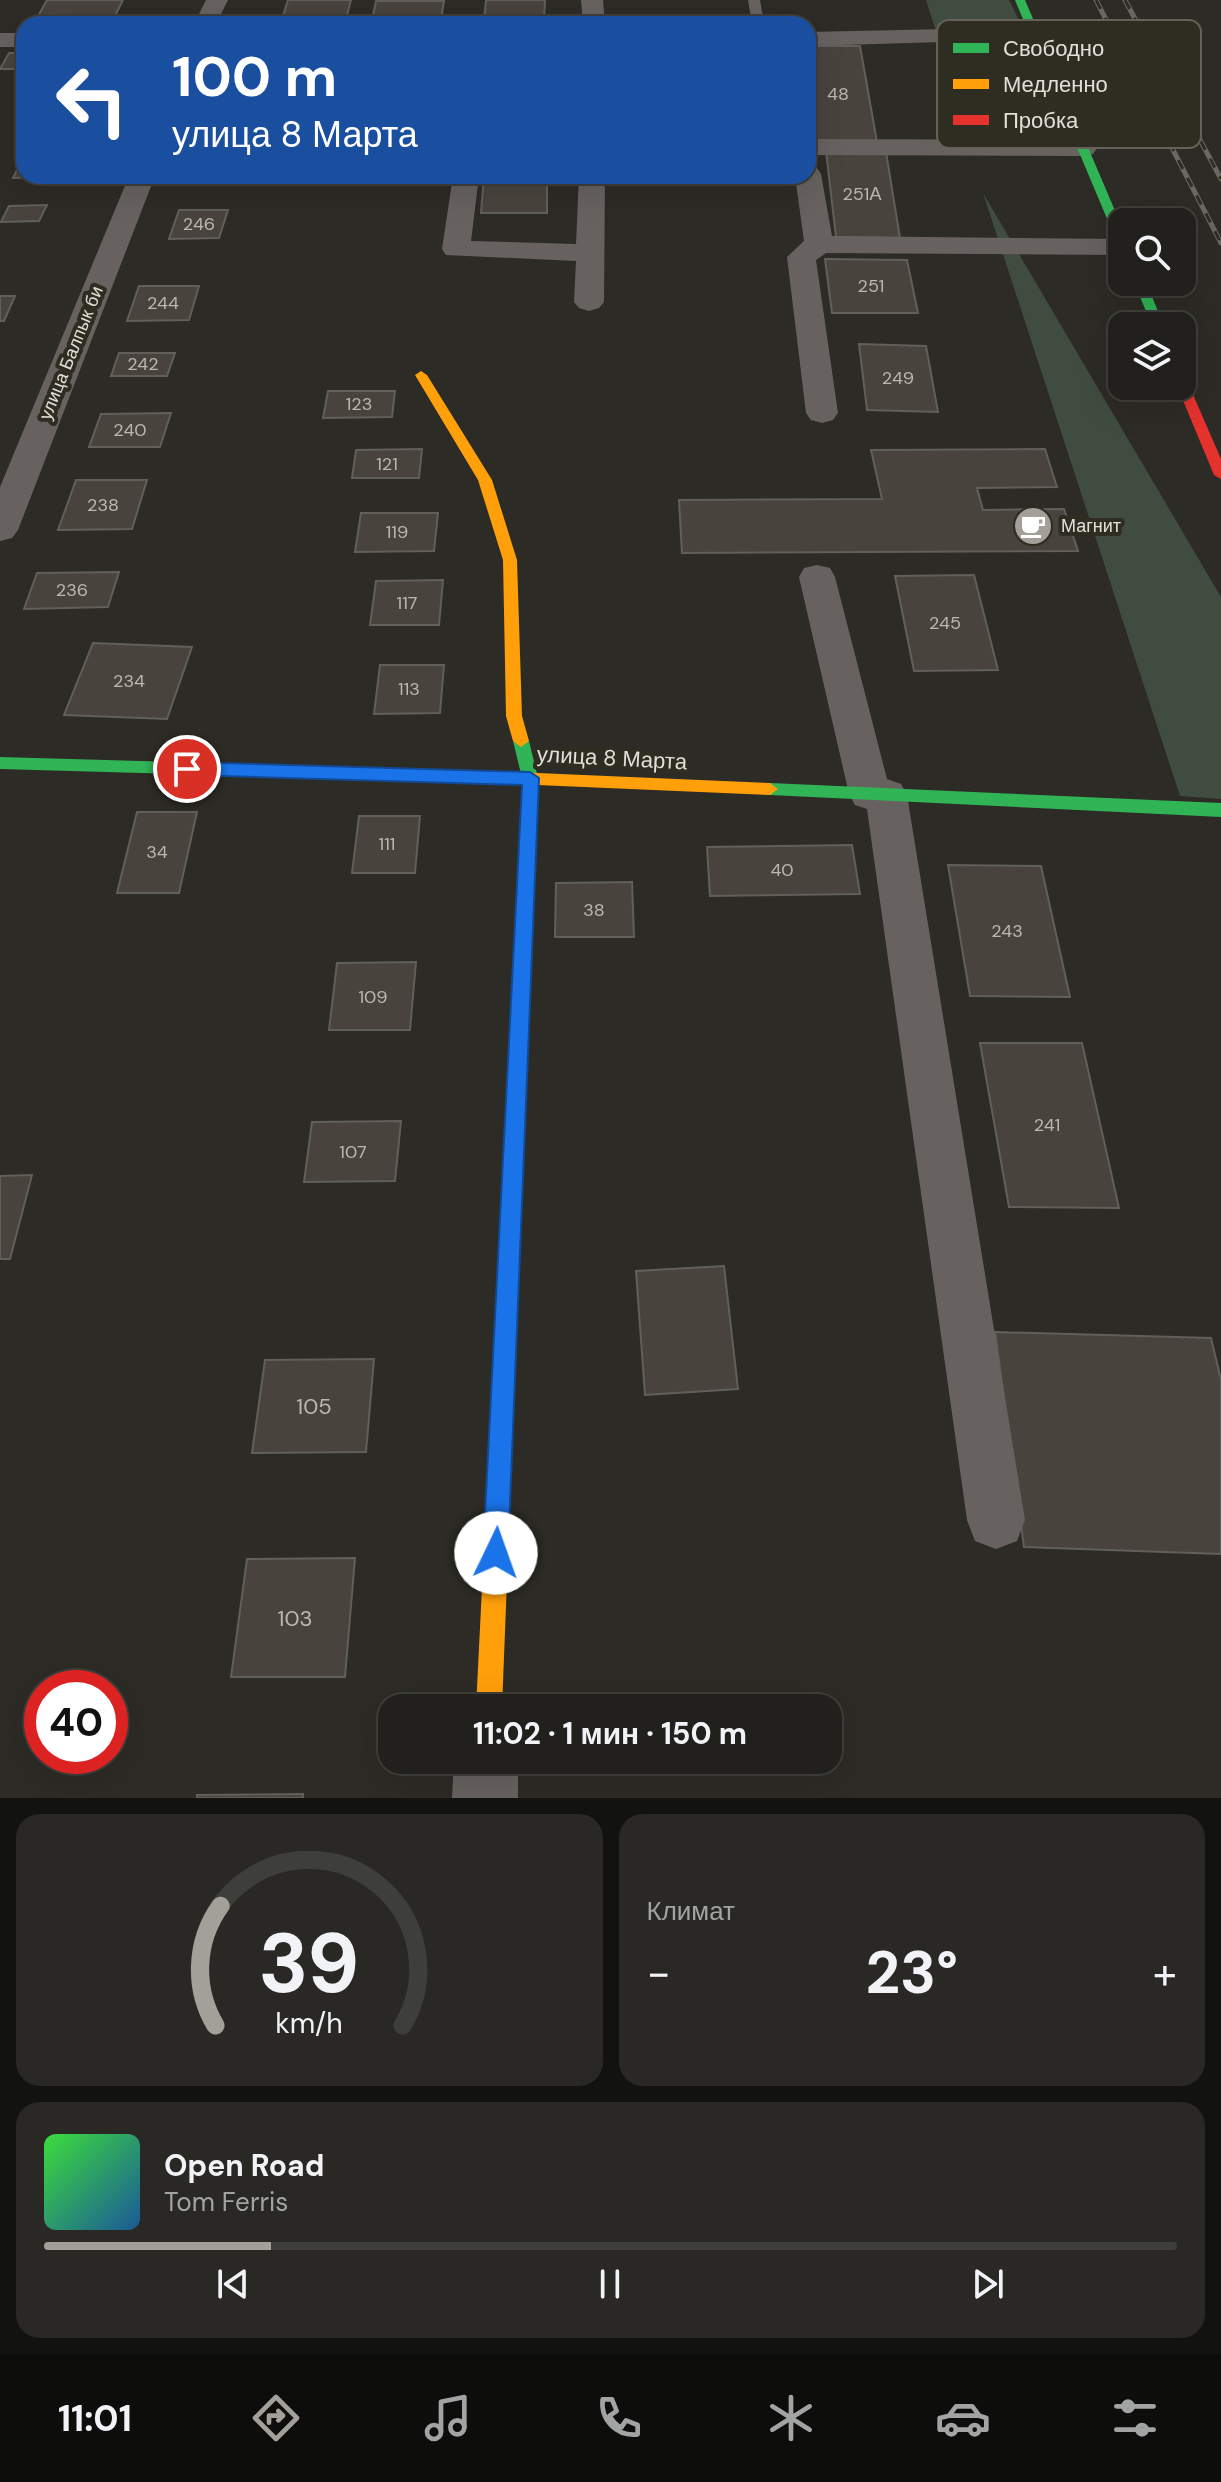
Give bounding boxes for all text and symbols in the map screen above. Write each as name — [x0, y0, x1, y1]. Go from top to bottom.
legend — [937, 20, 1201, 148]
text: Свободно — [1003, 34, 1104, 63]
text: 100 m — [172, 40, 337, 113]
icon: left — [40, 48, 144, 152]
text: Медленно — [1003, 70, 1108, 99]
house number: 48 — [827, 82, 849, 106]
text: Пробка — [1003, 106, 1079, 135]
text: улица 8 Марта — [172, 111, 418, 158]
house number: 251А — [843, 182, 881, 206]
map controls — [1108, 208, 1196, 400]
button: search — [1108, 208, 1196, 296]
house number: 246 — [183, 212, 215, 236]
house number: 251 — [858, 274, 884, 298]
street label: улица Балпык би — [33, 283, 109, 423]
house number: 244 — [147, 291, 179, 315]
button: layers — [1108, 312, 1196, 400]
house number: 242 — [127, 352, 159, 376]
house number: 249 — [882, 366, 914, 390]
house number: 123 — [346, 392, 372, 416]
house number: 240 — [113, 418, 147, 442]
house number: 121 — [376, 452, 398, 476]
house number: 238 — [87, 493, 119, 517]
cafe icon: Магнит — [1012, 505, 1054, 547]
place label: Магнит — [1061, 514, 1121, 538]
house number: 119 — [386, 520, 408, 544]
house number: 236 — [56, 578, 88, 602]
house number: 117 — [397, 591, 417, 615]
house number: 245 — [929, 611, 961, 635]
house number: 234 — [113, 669, 145, 693]
house number: 113 — [398, 677, 420, 701]
pin — [153, 735, 221, 803]
street label: улица 8 Марта — [536, 740, 689, 776]
icon: arrive — [165, 747, 209, 791]
house number: 111 — [379, 832, 395, 856]
house number: 34 — [146, 840, 168, 864]
house number: 40 — [770, 858, 794, 882]
house number: 38 — [583, 898, 605, 922]
house number: 243 — [991, 919, 1023, 943]
house number: 109 — [358, 985, 388, 1009]
house number: 241 — [1034, 1113, 1060, 1137]
house number: 107 — [339, 1140, 367, 1164]
house number: 105 — [296, 1392, 332, 1421]
position arrow — [454, 1511, 538, 1595]
house number: 103 — [278, 1604, 312, 1633]
speed limit sign: 40 — [24, 1670, 128, 1774]
text: 11:02 · 1 мин · 150 m — [473, 1714, 747, 1753]
text: Климат — [647, 1894, 735, 1928]
text: 39 — [259, 1909, 360, 2018]
text: 23° — [865, 1933, 958, 2012]
text: − — [647, 1944, 671, 2002]
text: + — [1153, 1944, 1177, 2002]
text: km/h — [275, 2005, 343, 2042]
text: Open Road — [164, 2146, 324, 2185]
text: Tom Ferris — [164, 2185, 288, 2219]
icon: previous — [211, 2262, 255, 2306]
icon: pause — [588, 2262, 632, 2306]
icon: next — [966, 2262, 1010, 2306]
icon: directions — [248, 2390, 304, 2446]
icon: music — [420, 2390, 476, 2446]
icon: phone — [591, 2390, 647, 2446]
icon: climate — [763, 2390, 819, 2446]
icon: car — [935, 2390, 991, 2446]
icon: filters — [1107, 2390, 1163, 2446]
text: 11:01 — [58, 2395, 132, 2442]

